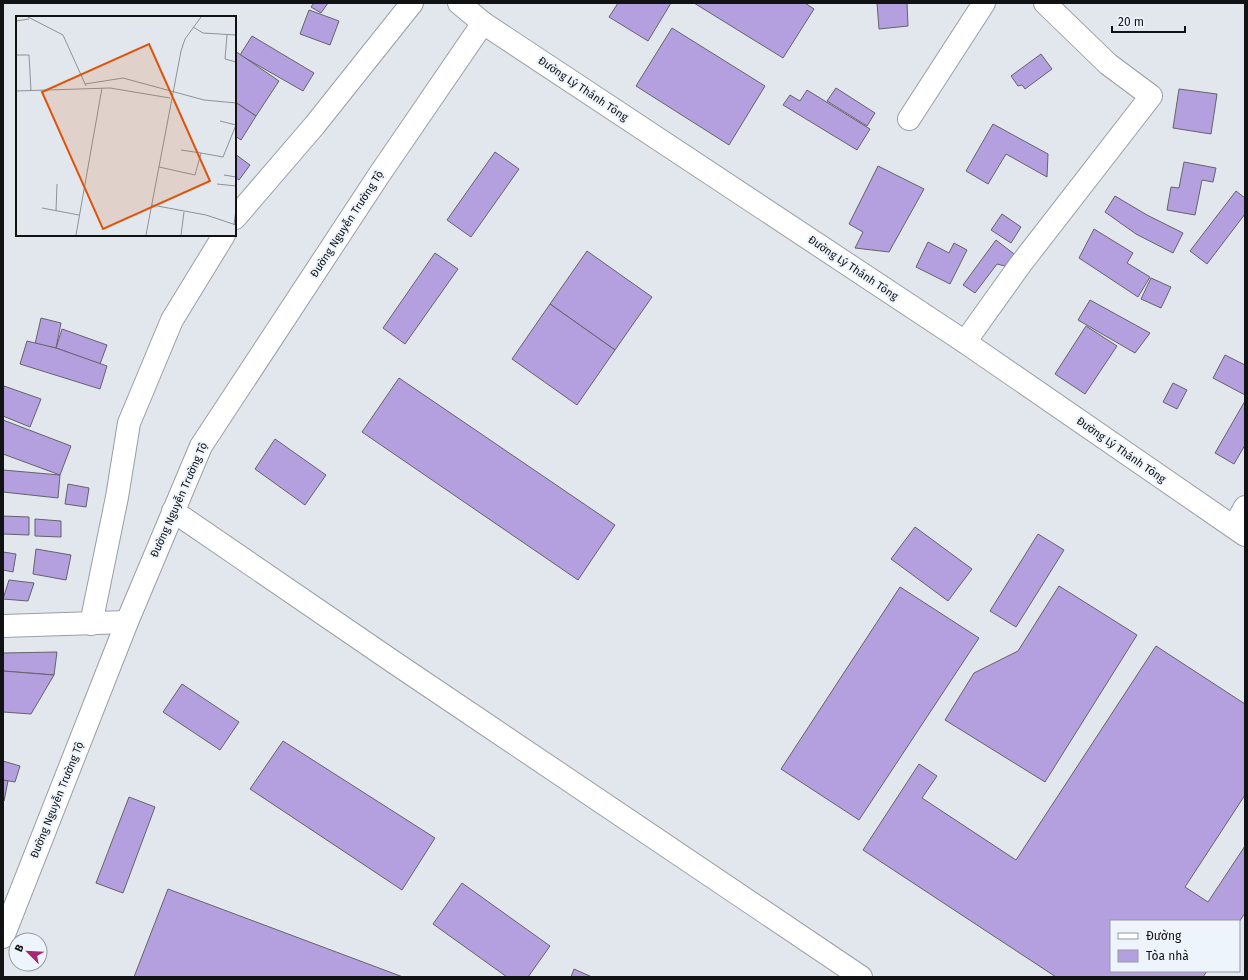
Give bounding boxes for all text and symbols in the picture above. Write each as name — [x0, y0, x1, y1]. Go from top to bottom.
scale bar — [1112, 8, 1185, 34]
text: 20 m — [1118, 15, 1144, 29]
inset map — [16, 16, 236, 236]
street label: Đường Lý Thánh Tông — [535, 54, 631, 124]
street label: Đường Nguyễn Trường Tộ — [308, 168, 386, 280]
street label: Đường Lý Thánh Tông — [805, 233, 901, 303]
street label: Đường Lý Thánh Tông — [1074, 414, 1168, 486]
street label: Đường Nguyễn Trường Tộ — [148, 440, 210, 560]
street label: Đường Nguyễn Trường Tộ — [28, 740, 86, 860]
legend — [1110, 920, 1240, 972]
text: Đường — [1146, 929, 1182, 943]
north arrow — [8, 932, 48, 972]
text: B — [12, 942, 27, 954]
text: Tòa nhà — [1146, 949, 1189, 963]

